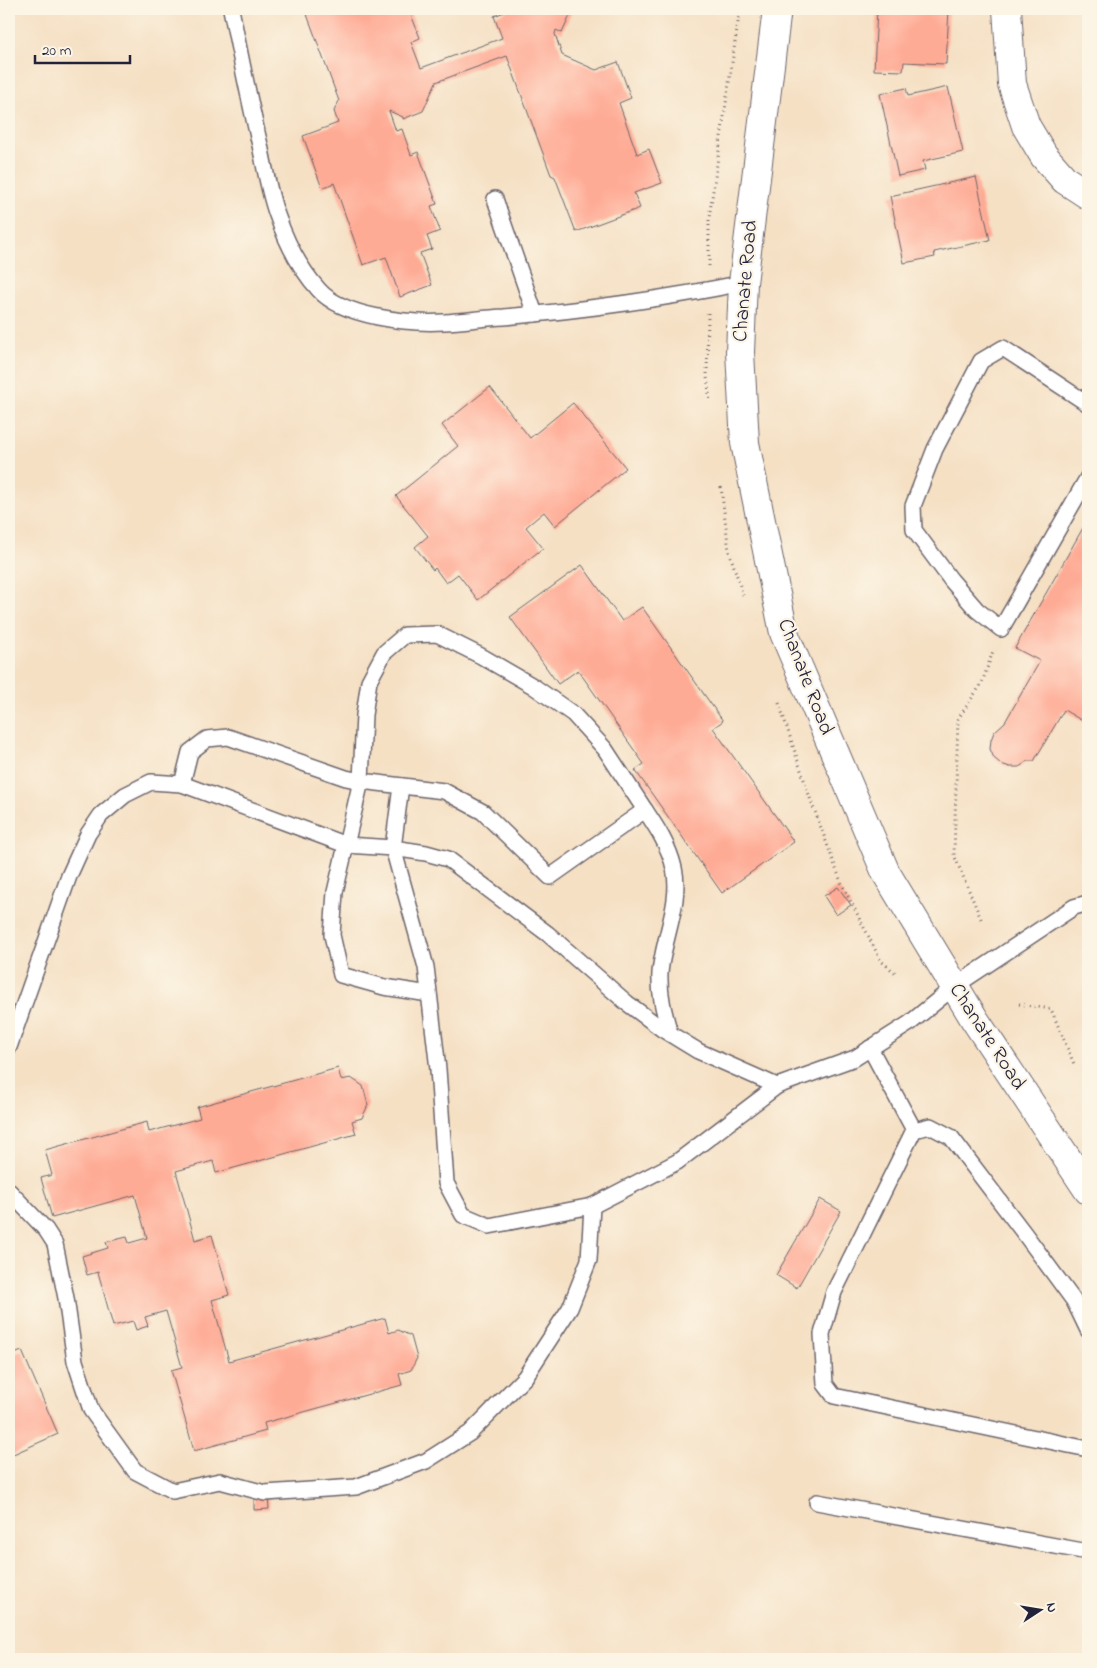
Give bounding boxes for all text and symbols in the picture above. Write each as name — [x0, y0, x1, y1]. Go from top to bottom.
scale bar — [35, 32, 130, 64]
text: 20 m — [42, 40, 72, 62]
street label: Chanate Road — [726, 219, 766, 343]
street label: Chanate Road — [769, 615, 841, 739]
street label: Chanate Road — [941, 978, 1033, 1096]
north arrow — [1014, 1586, 1064, 1636]
text: N — [1040, 1601, 1063, 1614]

